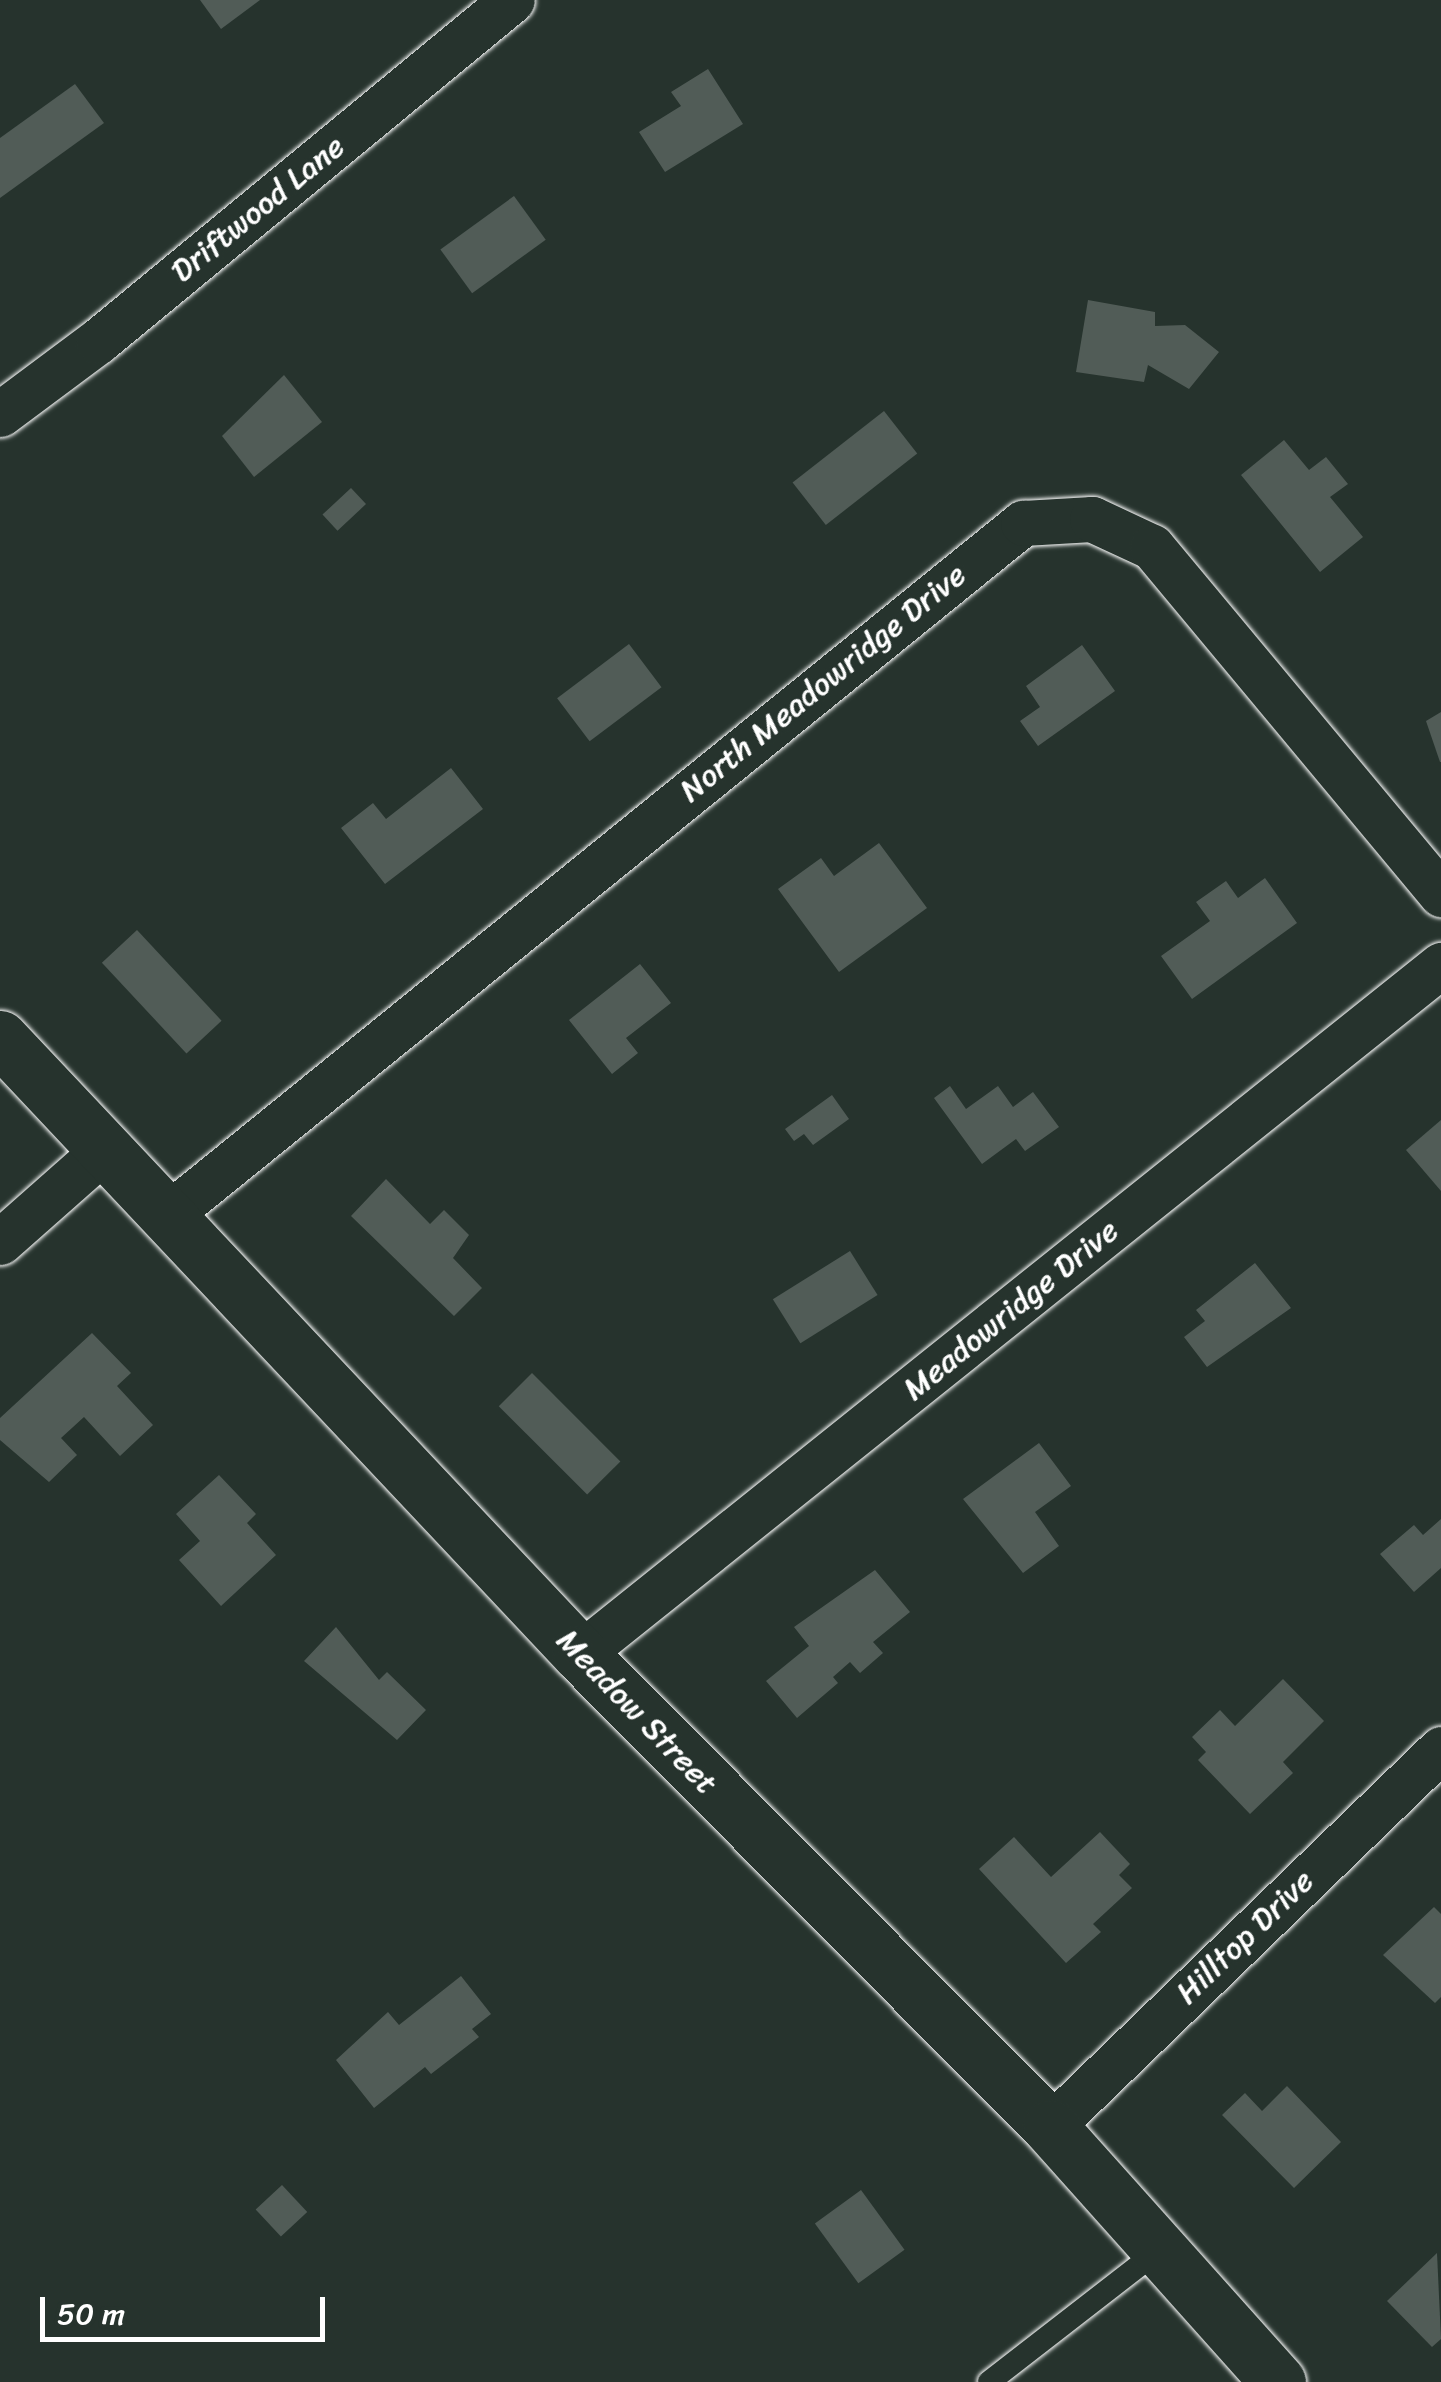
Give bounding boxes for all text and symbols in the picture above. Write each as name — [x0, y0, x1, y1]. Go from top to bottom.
street label: Driftwood Lane — [164, 127, 352, 291]
street label: North Meadowridge Drive — [672, 556, 974, 810]
street label: Meadowridge Drive — [896, 1212, 1126, 1408]
street label: Meadow Street — [549, 1621, 725, 1803]
street label: Hilltop Drive — [1168, 1862, 1322, 2012]
scale bar — [45, 2277, 330, 2339]
text: 50 m — [57, 2287, 125, 2341]

